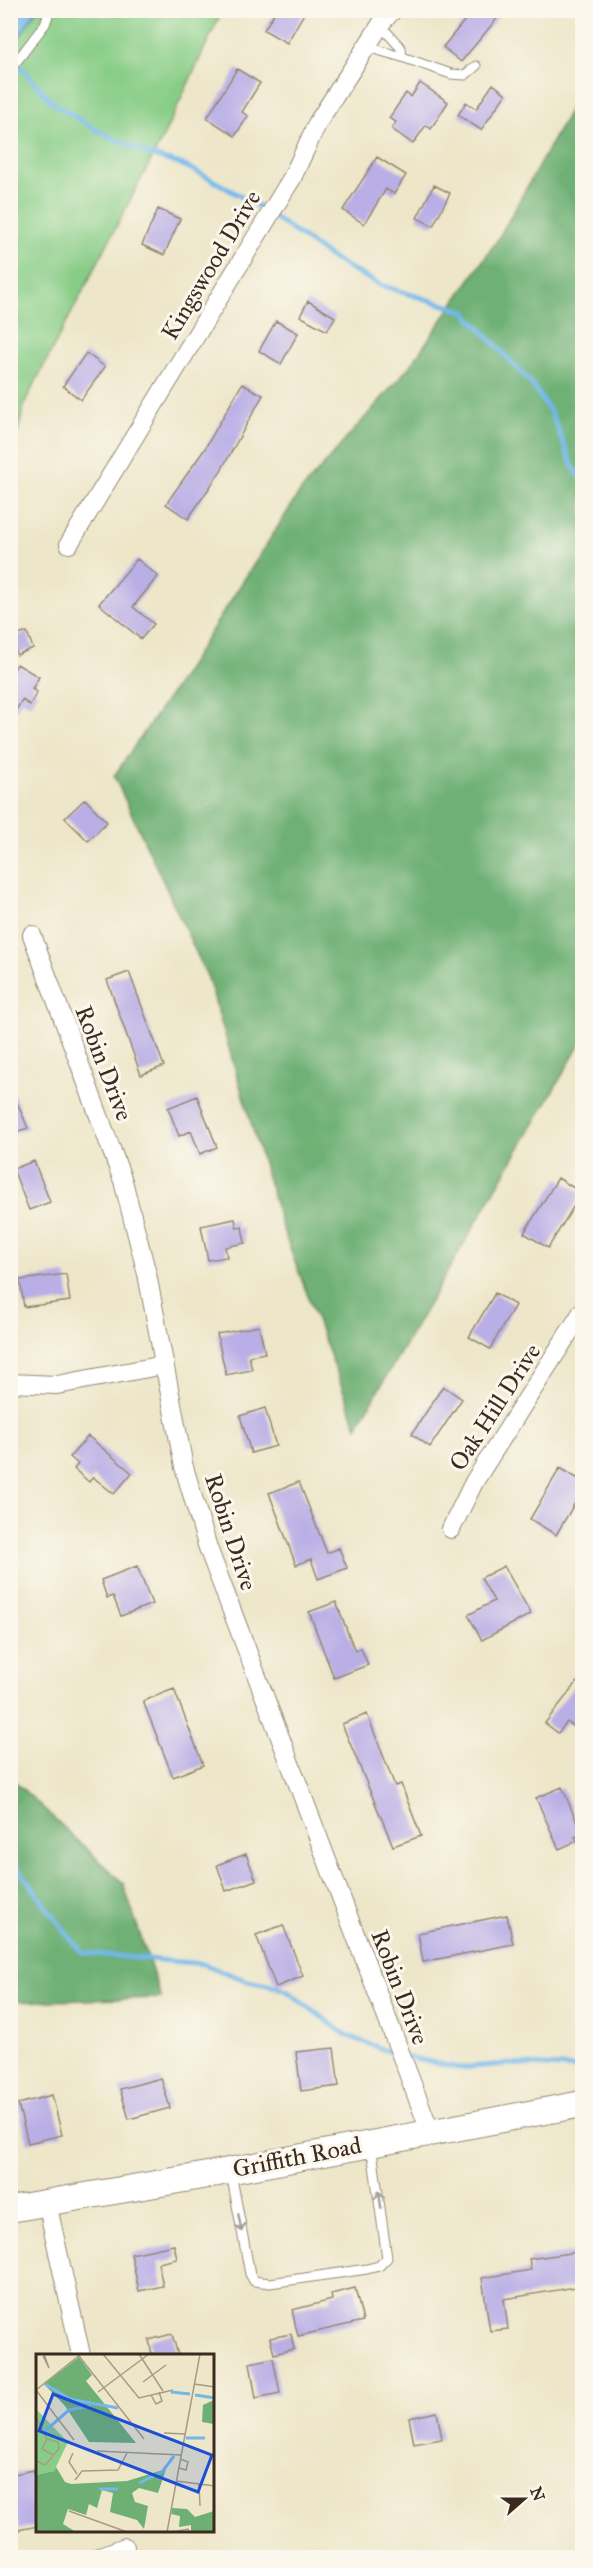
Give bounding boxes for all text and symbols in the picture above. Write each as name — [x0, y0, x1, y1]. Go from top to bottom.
street label: Kingswood Drive — [155, 185, 267, 345]
street label: Robin Drive — [68, 1001, 140, 1125]
street label: Oak Hill Drive — [443, 1338, 547, 1476]
street label: Robin Drive — [198, 1470, 264, 1594]
street label: Robin Drive — [364, 1925, 436, 2049]
street label: Griffith Road — [230, 2130, 364, 2184]
one-way arrow — [374, 2191, 385, 2211]
one-way arrow — [235, 2212, 246, 2232]
inset map — [36, 2354, 214, 2532]
north arrow — [494, 2469, 554, 2529]
text: N — [526, 2484, 549, 2504]

